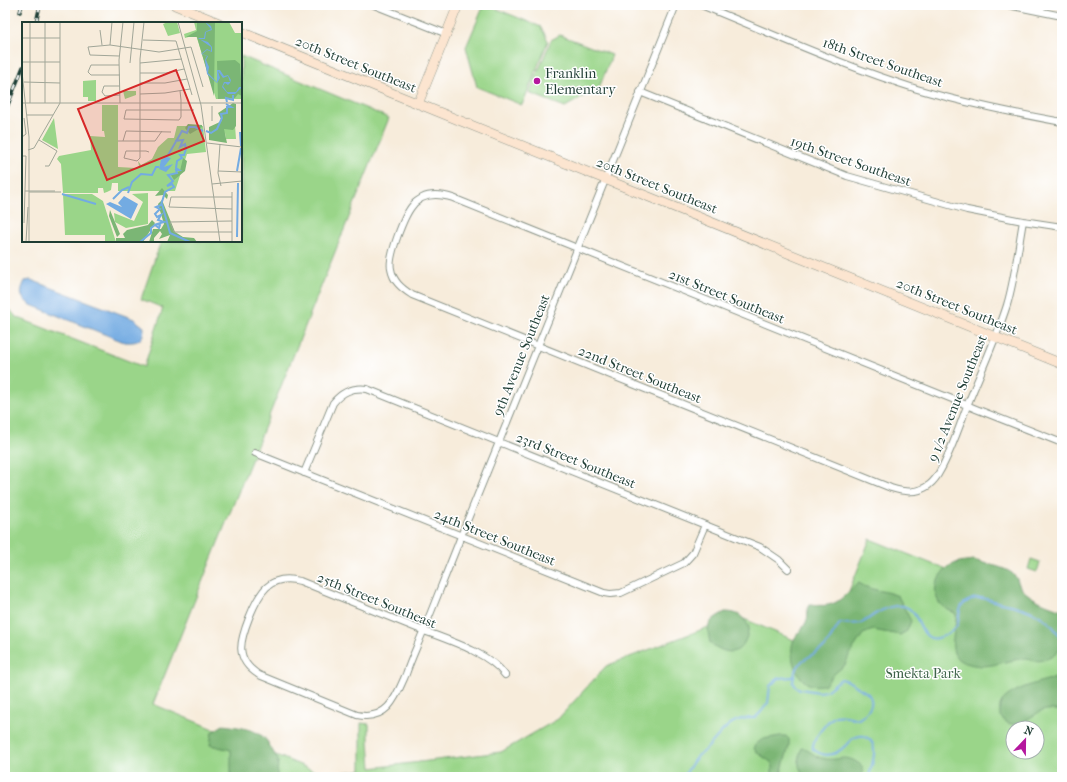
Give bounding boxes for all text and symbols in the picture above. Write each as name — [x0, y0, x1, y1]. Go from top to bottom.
inset map — [22, 22, 242, 242]
street label: 20th Street Southeast — [293, 32, 419, 97]
street label: 18th Street Southeast — [820, 34, 945, 91]
place label: Franklin Elementary — [545, 65, 616, 98]
marker: Franklin Elementary — [532, 76, 542, 86]
street label: 19th Street Southeast — [788, 133, 913, 190]
street label: 20th Street Southeast — [594, 153, 720, 218]
street label: 21st Street Southeast — [666, 265, 787, 328]
street label: 20th Street Southeast — [894, 274, 1020, 339]
street label: 9th Avenue Southeast — [489, 292, 554, 419]
street label: 9 1/2 Avenue Southeast — [924, 332, 991, 464]
street label: 22nd Street Southeast — [576, 342, 704, 407]
street label: 23rd Street Southeast — [513, 429, 638, 492]
street label: 24th Street Southeast — [431, 505, 558, 570]
street label: 25th Street Southeast — [315, 569, 439, 632]
park label: Smekta Park — [885, 665, 961, 682]
north arrow — [1005, 720, 1045, 760]
text: N — [1022, 724, 1035, 739]

